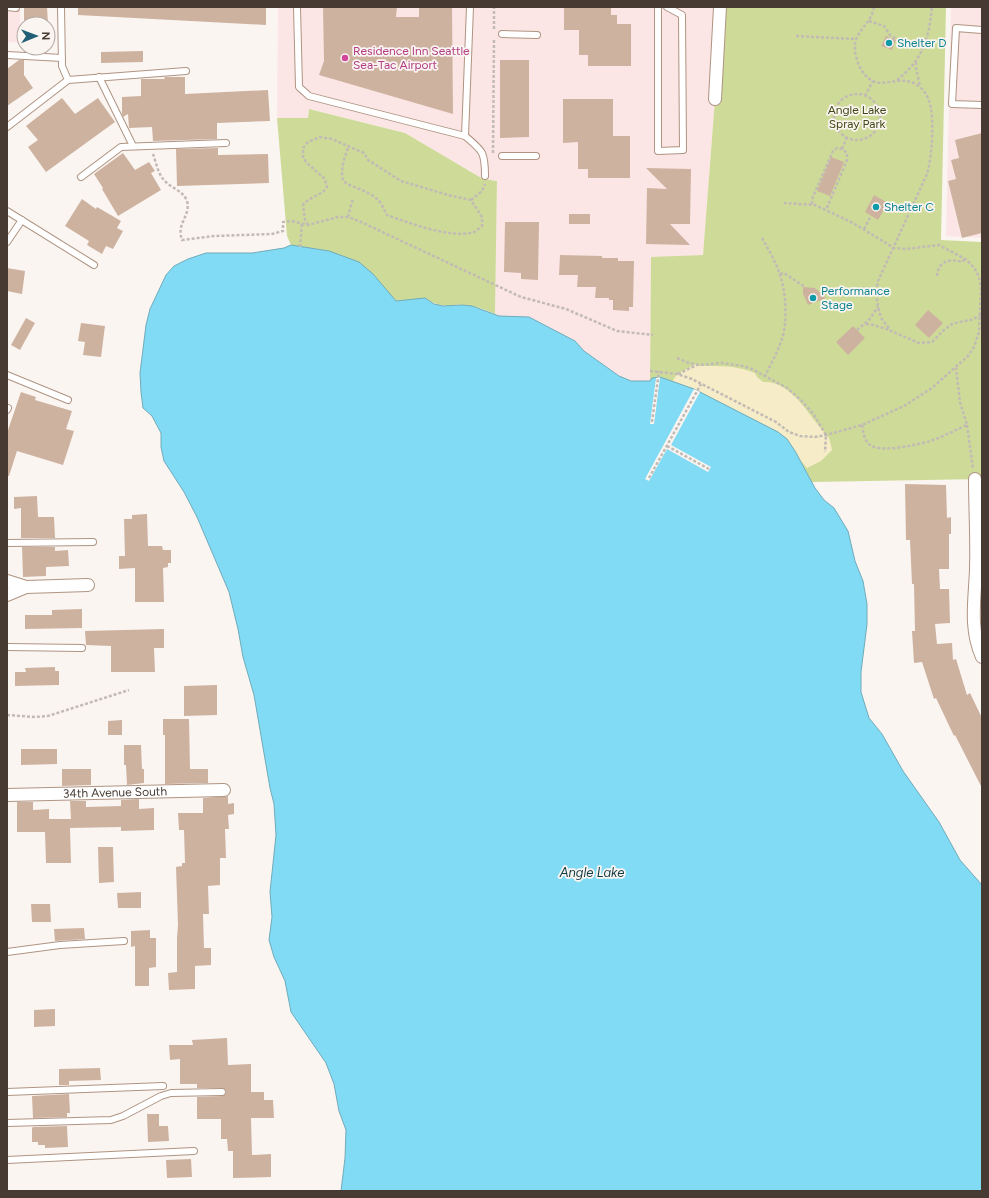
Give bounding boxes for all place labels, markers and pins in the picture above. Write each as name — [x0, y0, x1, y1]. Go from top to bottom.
place label: Shelter D — [897, 36, 947, 50]
marker: Shelter D — [884, 38, 894, 48]
place label: Residence Inn Seattle Sea-Tac Airport — [353, 44, 470, 72]
marker: Residence Inn Seattle Sea-Tac Airport — [340, 53, 350, 63]
place label: Shelter C — [884, 200, 934, 214]
marker: Shelter C — [871, 202, 881, 212]
place label: Performance Stage — [821, 284, 890, 312]
marker: Performance Stage — [808, 293, 818, 303]

